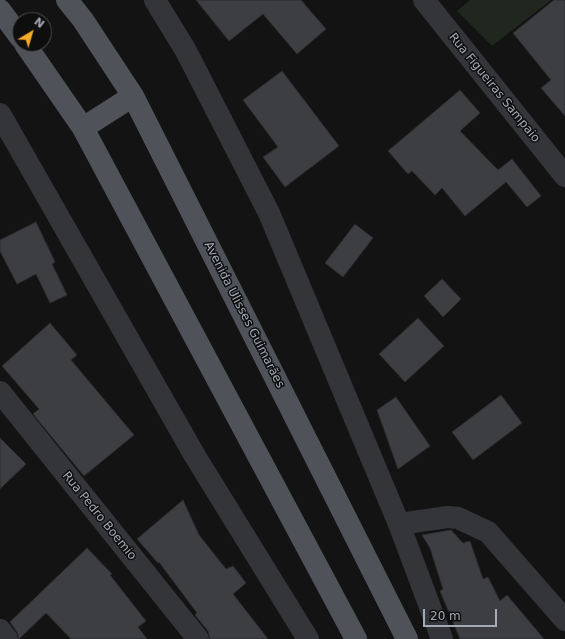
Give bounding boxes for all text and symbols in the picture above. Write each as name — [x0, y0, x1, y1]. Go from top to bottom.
north arrow — [12, 12, 52, 52]
text: N — [31, 15, 47, 31]
street label: Rua Figueiras Sampaio — [445, 30, 543, 146]
street label: Avenida Ulisses Guimarães — [201, 239, 287, 391]
street label: Rua Pedro Boemio — [59, 469, 139, 563]
scale bar — [425, 601, 499, 627]
text: 20 m — [430, 609, 461, 623]

